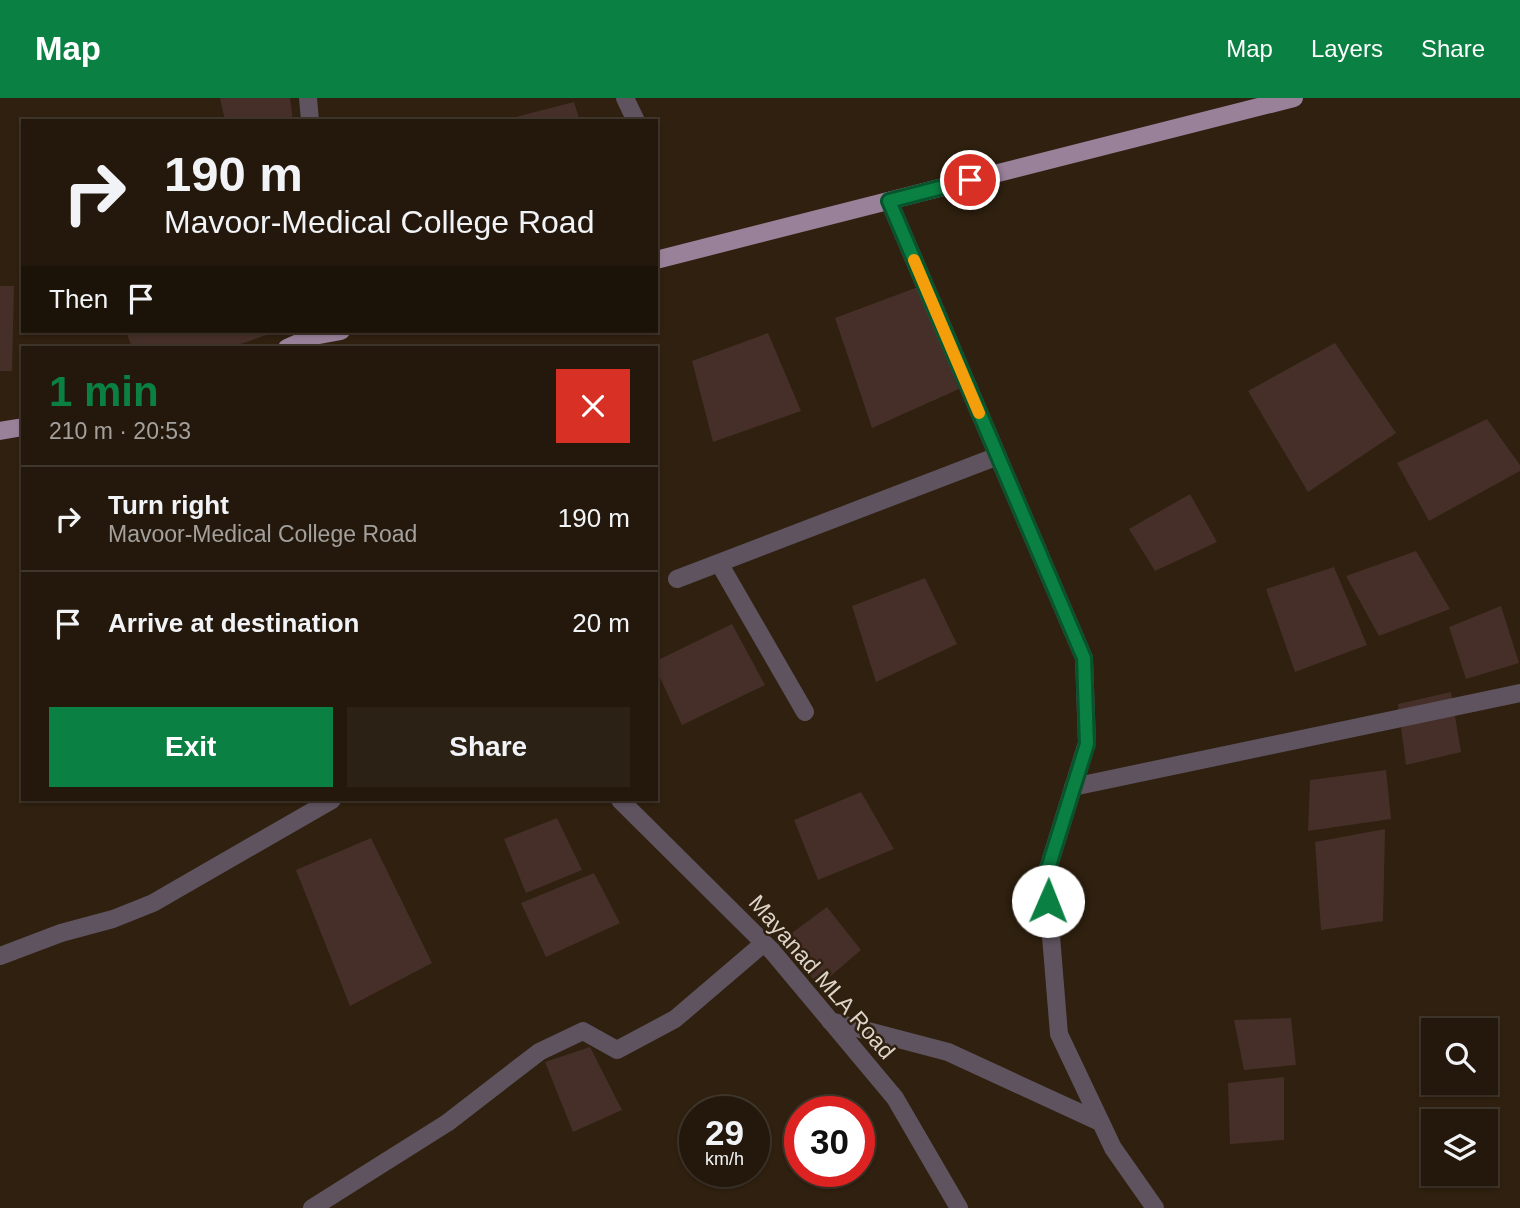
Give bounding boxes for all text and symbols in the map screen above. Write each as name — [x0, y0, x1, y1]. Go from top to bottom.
text: Map — [35, 30, 101, 67]
text: Map — [1226, 35, 1273, 62]
text: Layers — [1311, 35, 1383, 62]
text: Share — [1421, 35, 1485, 62]
icon: right — [49, 147, 140, 238]
text: 190 m — [164, 147, 303, 201]
pin — [940, 150, 1000, 210]
icon: arrive — [951, 161, 989, 199]
text: Mavoor-Medical College Road — [164, 204, 594, 240]
icon: arrive — [122, 280, 160, 318]
text: Then — [49, 284, 108, 314]
text: 1 min — [49, 368, 159, 415]
button: close — [556, 369, 630, 443]
text: 210 m · 20:53 — [49, 418, 191, 444]
text: Turn right — [108, 490, 229, 520]
icon: right — [49, 500, 87, 538]
text: 190 m — [558, 503, 630, 533]
text: Mavoor-Medical College Road — [108, 521, 417, 547]
icon: arrive — [49, 605, 87, 643]
text: Arrive at destination — [108, 608, 359, 638]
text: 20 m — [572, 608, 630, 638]
button: Exit — [49, 707, 333, 787]
button: Share — [347, 707, 630, 787]
position arrow — [1011, 864, 1085, 938]
street label: Mayanad MLA Road — [744, 890, 900, 1064]
map controls — [1421, 1018, 1498, 1186]
button: search — [1421, 1018, 1498, 1095]
speed limit sign: 30 — [784, 1096, 875, 1187]
button: layers — [1421, 1109, 1498, 1186]
text: 29 — [705, 1113, 744, 1152]
text: km/h — [705, 1149, 744, 1169]

